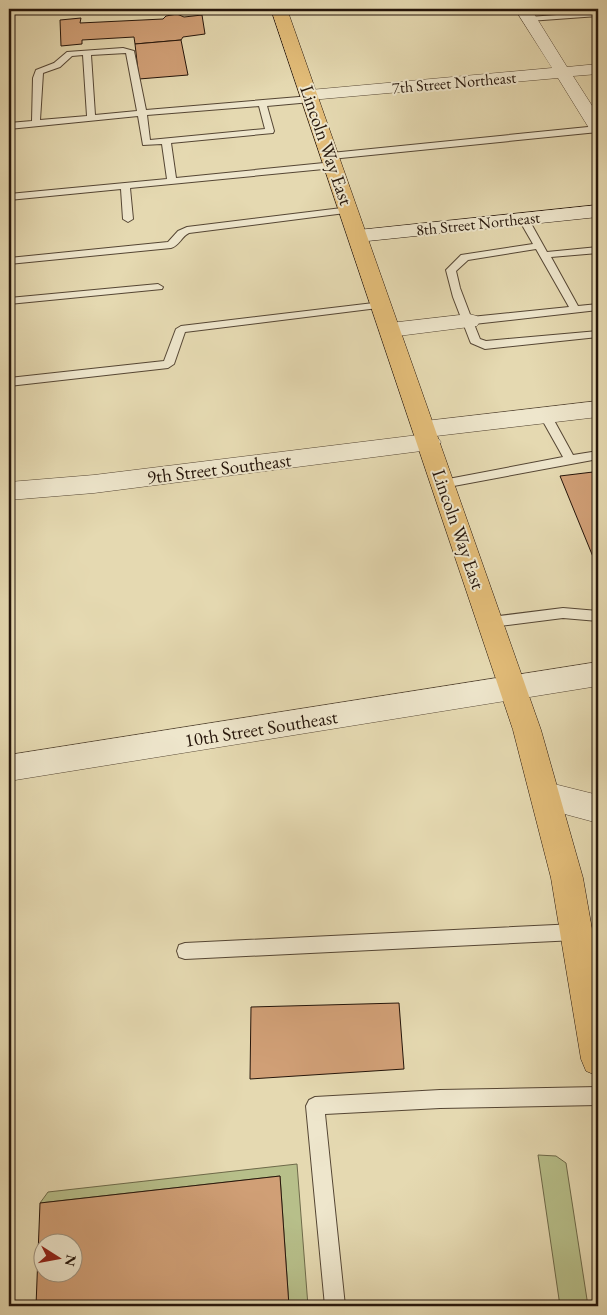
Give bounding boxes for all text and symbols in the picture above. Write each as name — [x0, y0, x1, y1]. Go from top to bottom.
street label: 7th Street Northeast — [391, 67, 517, 98]
street label: Lincoln Way East — [294, 82, 359, 209]
street label: 8th Street Northeast — [415, 207, 541, 240]
street label: 9th Street Southeast — [145, 447, 293, 490]
street label: Lincoln Way East — [426, 466, 491, 593]
street label: 10th Street Southeast — [183, 704, 339, 753]
north arrow — [32, 1232, 82, 1282]
text: N — [61, 1253, 81, 1268]

